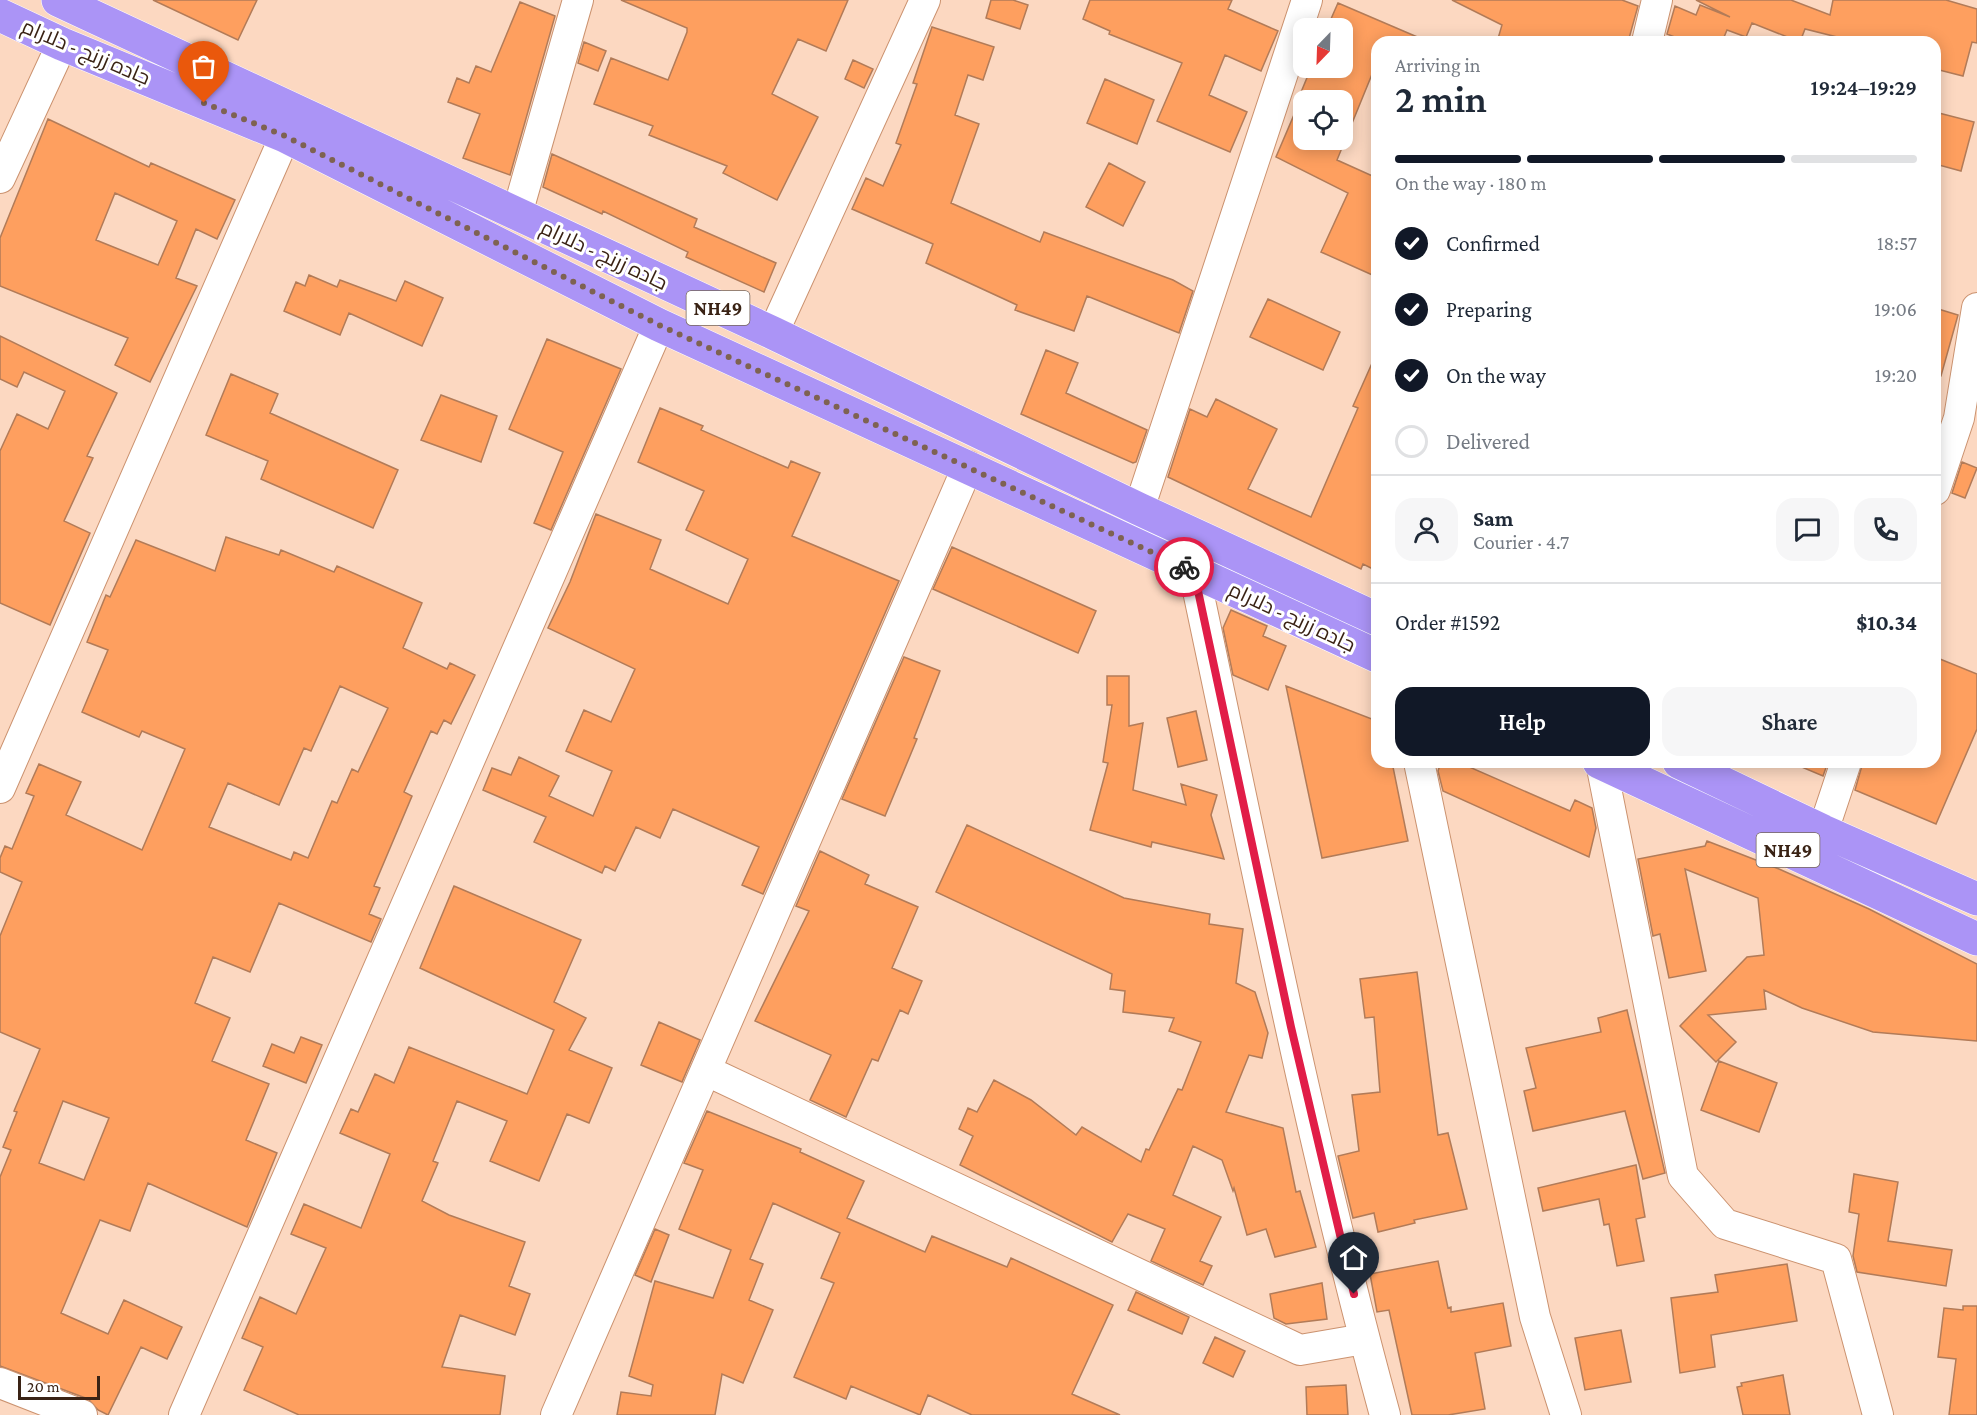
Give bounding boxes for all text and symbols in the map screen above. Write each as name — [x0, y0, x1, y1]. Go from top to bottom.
street label: جاده زرنج - دلارام — [17, 14, 154, 92]
north arrow — [1293, 18, 1353, 78]
map controls — [1293, 18, 1353, 150]
pin — [178, 41, 229, 103]
icon: bag — [187, 50, 220, 83]
text: Arriving in — [1395, 54, 1480, 76]
text: 19:24–19:29 — [1811, 75, 1917, 100]
text: 2 min — [1395, 77, 1487, 120]
button: locate — [1293, 90, 1353, 150]
text: On the way · 180 m — [1395, 172, 1547, 194]
street label: جاده زرنج - دلارام — [536, 215, 671, 297]
icon: check — [1395, 227, 1428, 260]
text: Confirmed — [1446, 231, 1540, 256]
text: 18:57 — [1877, 232, 1917, 254]
road number: NH49 — [686, 291, 750, 325]
icon: check — [1395, 293, 1428, 326]
text: Preparing — [1446, 297, 1532, 322]
text: 19:06 — [1874, 298, 1917, 320]
icon: check — [1395, 359, 1428, 392]
text: On the way — [1446, 363, 1546, 388]
text: 19:20 — [1875, 364, 1917, 386]
text: Delivered — [1446, 429, 1530, 454]
button: person — [1395, 498, 1458, 561]
button: chat — [1776, 498, 1839, 561]
button: phone — [1854, 498, 1917, 561]
text: Sam — [1473, 506, 1513, 531]
text: Courier · 4.7 — [1473, 531, 1569, 553]
courier — [1154, 537, 1214, 597]
icon: bike — [1168, 551, 1201, 584]
street label: جاده زرنج - دلارام — [1224, 577, 1359, 659]
text: Order #1592 — [1395, 610, 1500, 635]
text: $10.34 — [1856, 610, 1917, 635]
button: Help — [1395, 687, 1650, 756]
button: Share — [1662, 687, 1917, 756]
road number: NH49 — [1756, 833, 1820, 867]
pin — [1328, 1232, 1379, 1294]
icon: home — [1337, 1241, 1370, 1274]
scale bar — [18, 1373, 100, 1400]
text: 20 m — [27, 1378, 60, 1395]

